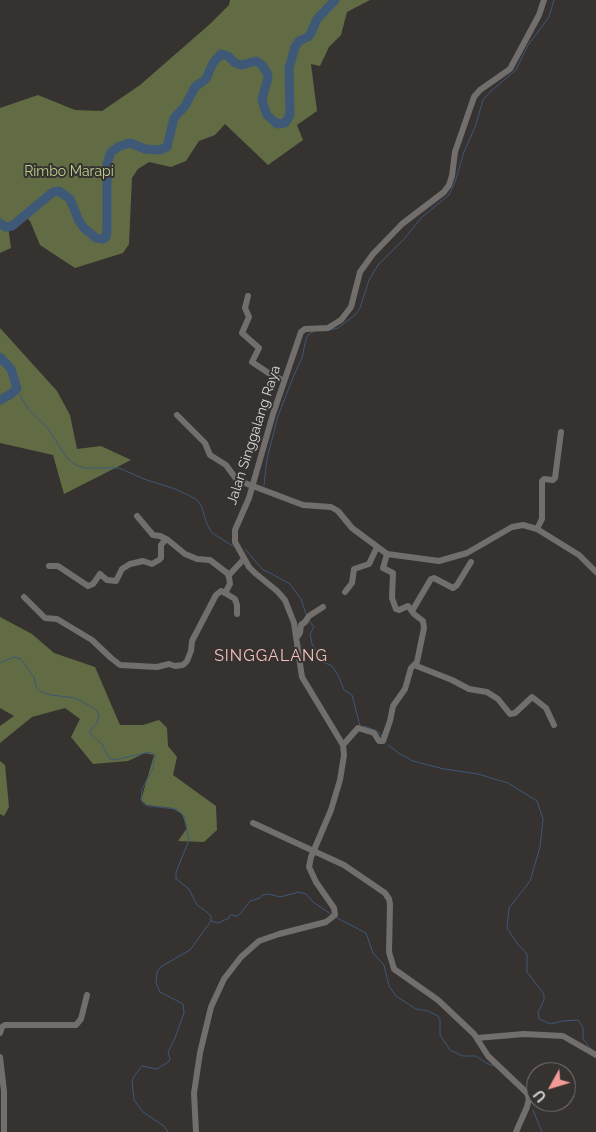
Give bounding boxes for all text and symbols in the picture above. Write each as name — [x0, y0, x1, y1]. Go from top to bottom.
park label: Rimbo Marapi — [24, 164, 114, 180]
street label: Jalan Singgalang Raya — [224, 363, 284, 507]
district label: SINGGALANG — [213, 646, 329, 666]
north arrow — [526, 1062, 576, 1112]
text: U — [531, 1087, 550, 1105]

